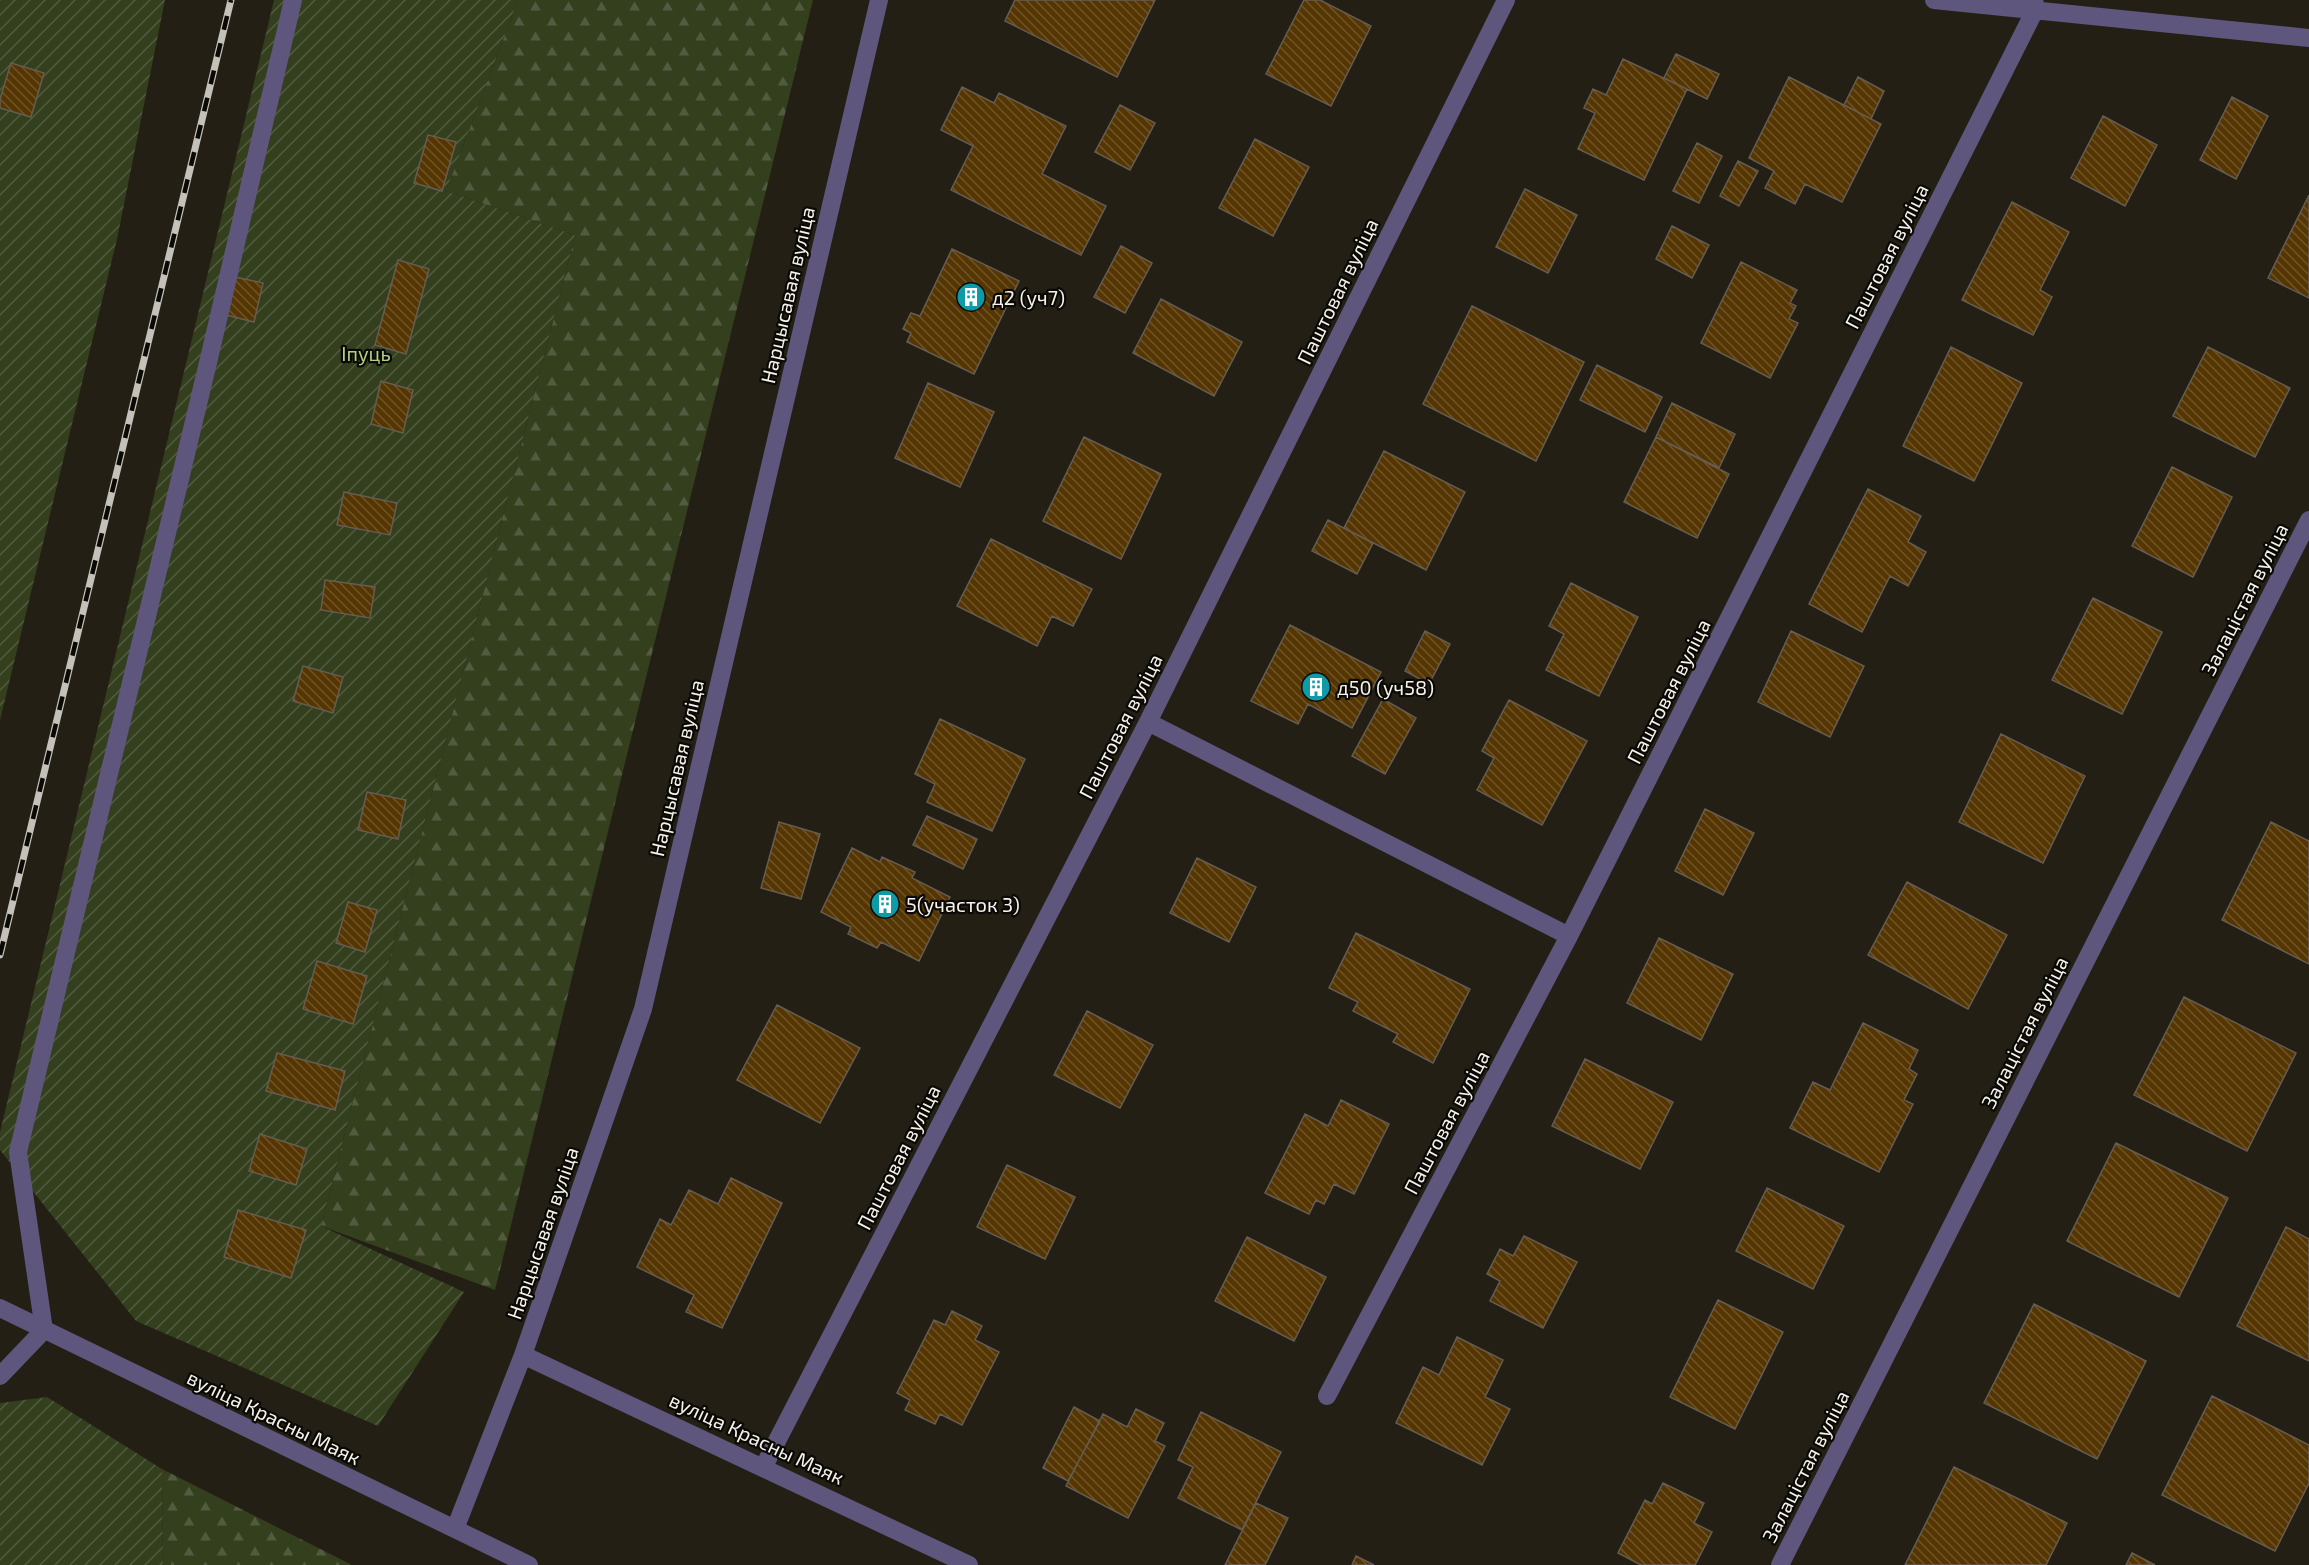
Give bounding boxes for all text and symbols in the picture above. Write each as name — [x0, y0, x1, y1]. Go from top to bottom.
street label: Паштовая вуліца — [1839, 180, 1934, 333]
street label: Нарцысавая вуліца — [755, 204, 820, 386]
street label: Паштовая вуліца — [1291, 214, 1384, 368]
building icon: д2 (уч7) — [955, 281, 987, 313]
place label: д2 (уч7) — [992, 285, 1065, 310]
park label: Іпуць — [341, 341, 391, 366]
street label: Залацістая вуліца — [2195, 519, 2294, 679]
street label: Паштовая вуліца — [1621, 615, 1716, 768]
street label: Паштовая вуліца — [1073, 650, 1168, 803]
building icon: д50 (уч58) — [1300, 671, 1332, 703]
place label: д50 (уч58) — [1337, 675, 1434, 700]
street label: Нарцысавая вуліца — [644, 677, 709, 859]
building icon: 5(участок 3) — [869, 888, 901, 920]
place label: 5(участок 3) — [906, 892, 1020, 917]
street label: Залацістая вуліца — [1975, 952, 2074, 1112]
street label: Паштовая вуліца — [1398, 1046, 1495, 1198]
street label: Паштовая вуліца — [851, 1081, 946, 1234]
street label: Нарцысавая вуліца — [501, 1144, 584, 1323]
street label: вуліца Красны Маяк — [183, 1365, 365, 1470]
street label: Залацістая вуліца — [1756, 1386, 1855, 1546]
street label: вуліца Красны Маяк — [666, 1387, 848, 1490]

